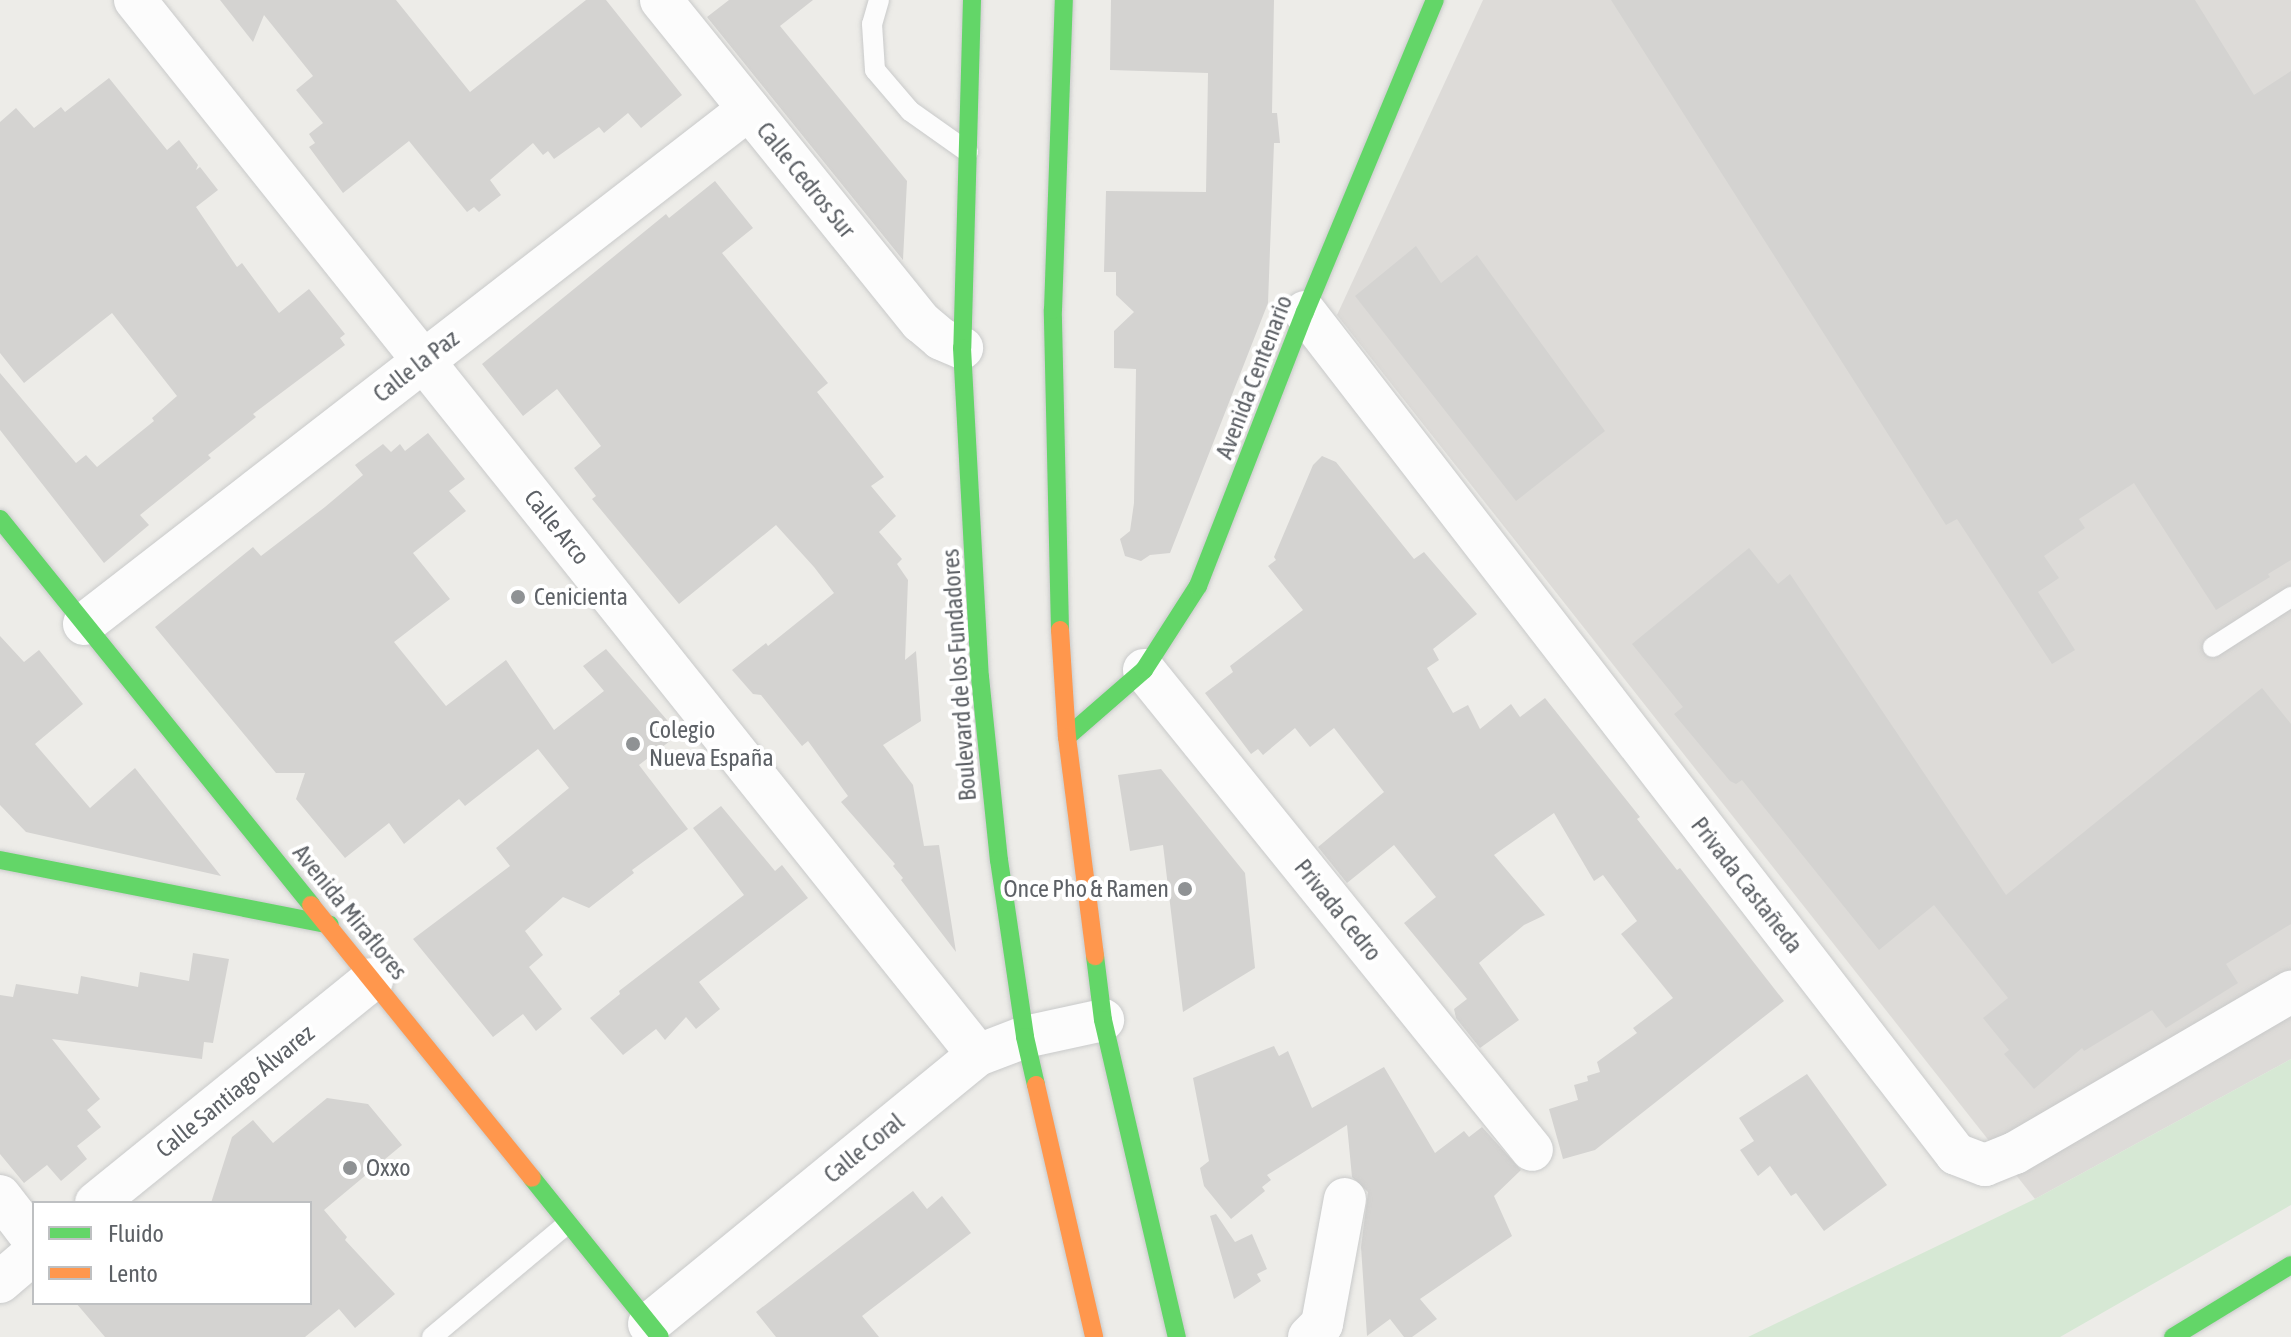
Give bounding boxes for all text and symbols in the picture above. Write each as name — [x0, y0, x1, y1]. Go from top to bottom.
street label: Calle Cedros Sur — [751, 116, 861, 244]
street label: Avenida Centenario — [1210, 291, 1298, 463]
street label: Calle la Paz — [368, 324, 464, 408]
street label: Calle Arco — [518, 484, 596, 570]
street label: Boulevard de los Fundadores — [936, 548, 982, 802]
place label: Cenicienta — [534, 583, 628, 611]
marker: Cenicienta — [509, 588, 527, 606]
place label: Colegio Nueva España — [649, 716, 774, 772]
marker: Colegio Nueva España — [624, 735, 642, 753]
street label: Privada Castañeda — [1685, 811, 1809, 959]
street label: Avenida Miraflores — [287, 839, 413, 985]
street label: Privada Cedro — [1288, 853, 1388, 967]
place label: Once Pho & Ramen — [1004, 875, 1169, 903]
marker: Once Pho & Ramen — [1176, 880, 1194, 898]
street label: Calle Santiago Álvarez — [150, 1019, 320, 1163]
street label: Calle Coral — [818, 1107, 910, 1189]
place label: Oxxo — [366, 1154, 410, 1182]
marker: Oxxo — [341, 1159, 359, 1177]
legend — [32, 1201, 312, 1305]
text: Fluido — [108, 1220, 164, 1247]
text: Lento — [108, 1260, 158, 1287]

